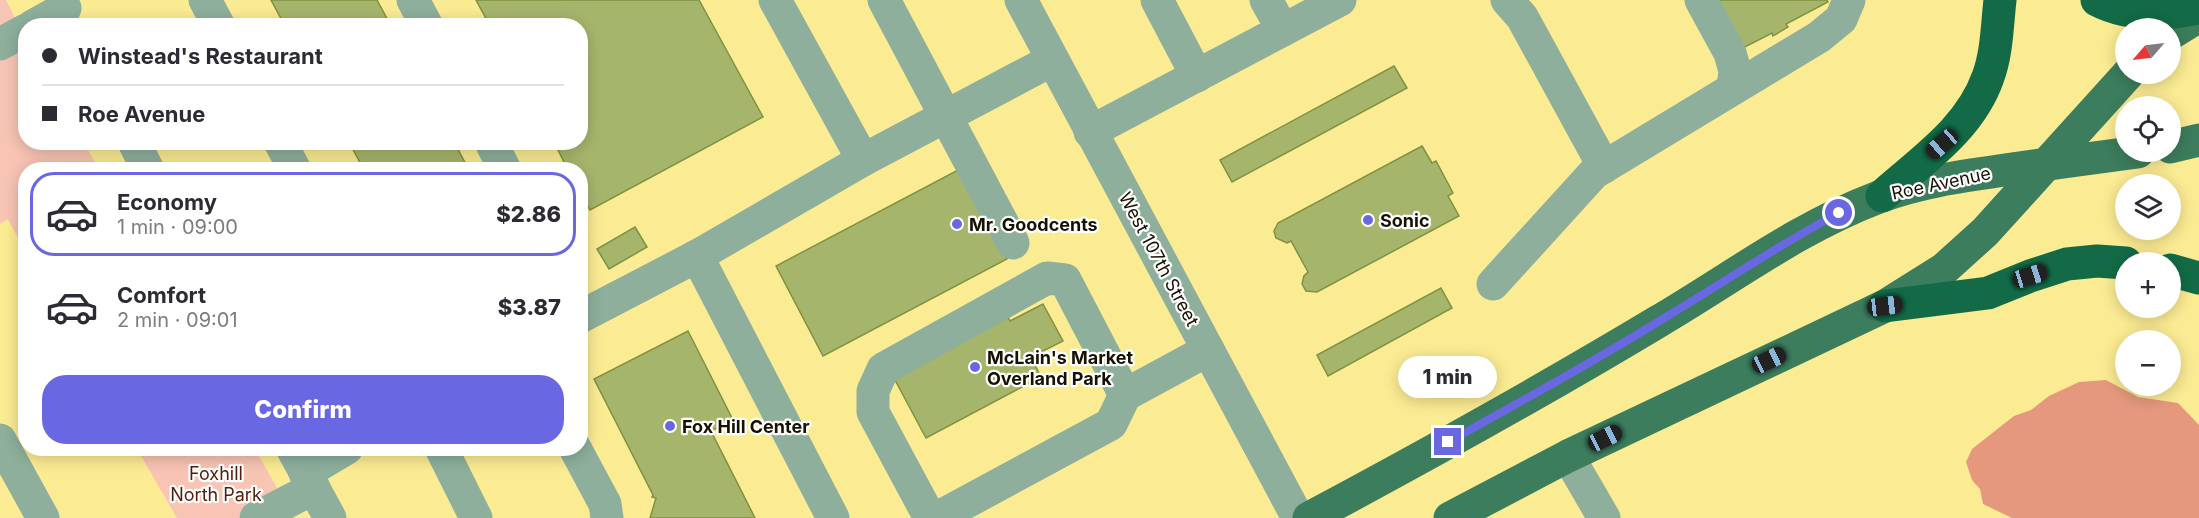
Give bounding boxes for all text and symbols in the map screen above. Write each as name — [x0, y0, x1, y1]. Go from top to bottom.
north arrow — [2115, 18, 2181, 84]
map controls — [2115, 18, 2181, 396]
text: Winstead's Restaurant — [78, 43, 323, 69]
button: locate — [2115, 96, 2181, 162]
text: Roe Avenue — [78, 101, 205, 127]
car — [1923, 125, 1961, 163]
street label: Roe Avenue — [1889, 162, 1993, 204]
button: layers — [2115, 174, 2181, 240]
icon: car — [45, 187, 99, 241]
street label: West 107th Street — [1115, 188, 1203, 330]
text: Economy — [117, 189, 217, 215]
route start — [1825, 199, 1852, 226]
text: $2.86 — [496, 201, 561, 227]
place label: Sonic — [1380, 210, 1430, 231]
marker: Sonic — [1361, 213, 1375, 227]
place label: Mr. Goodcents — [969, 214, 1098, 235]
text: 1 min · 09:00 — [117, 215, 238, 239]
marker: Mr. Goodcents — [950, 217, 964, 231]
button: + — [2115, 252, 2181, 318]
car — [2010, 262, 2050, 290]
icon: car — [45, 280, 99, 334]
text: Comfort — [117, 282, 206, 308]
text: $3.87 — [498, 294, 561, 320]
car — [1866, 295, 1904, 317]
text: 2 min · 09:01 — [117, 308, 238, 332]
button: − — [2115, 330, 2181, 396]
car — [1749, 344, 1789, 376]
place label: McLain's Market Overland Park — [987, 347, 1134, 389]
callout: 1 min — [1398, 355, 1498, 397]
marker: McLain's Market Overland Park — [968, 360, 982, 374]
text: 1 min — [1422, 365, 1473, 389]
button: Confirm — [42, 375, 564, 444]
place label: Fox Hill Center — [682, 416, 810, 437]
marker: Fox Hill Center — [663, 419, 677, 433]
car — [1585, 422, 1625, 454]
route end — [1434, 428, 1461, 455]
park label: Foxhill North Park — [170, 463, 262, 505]

